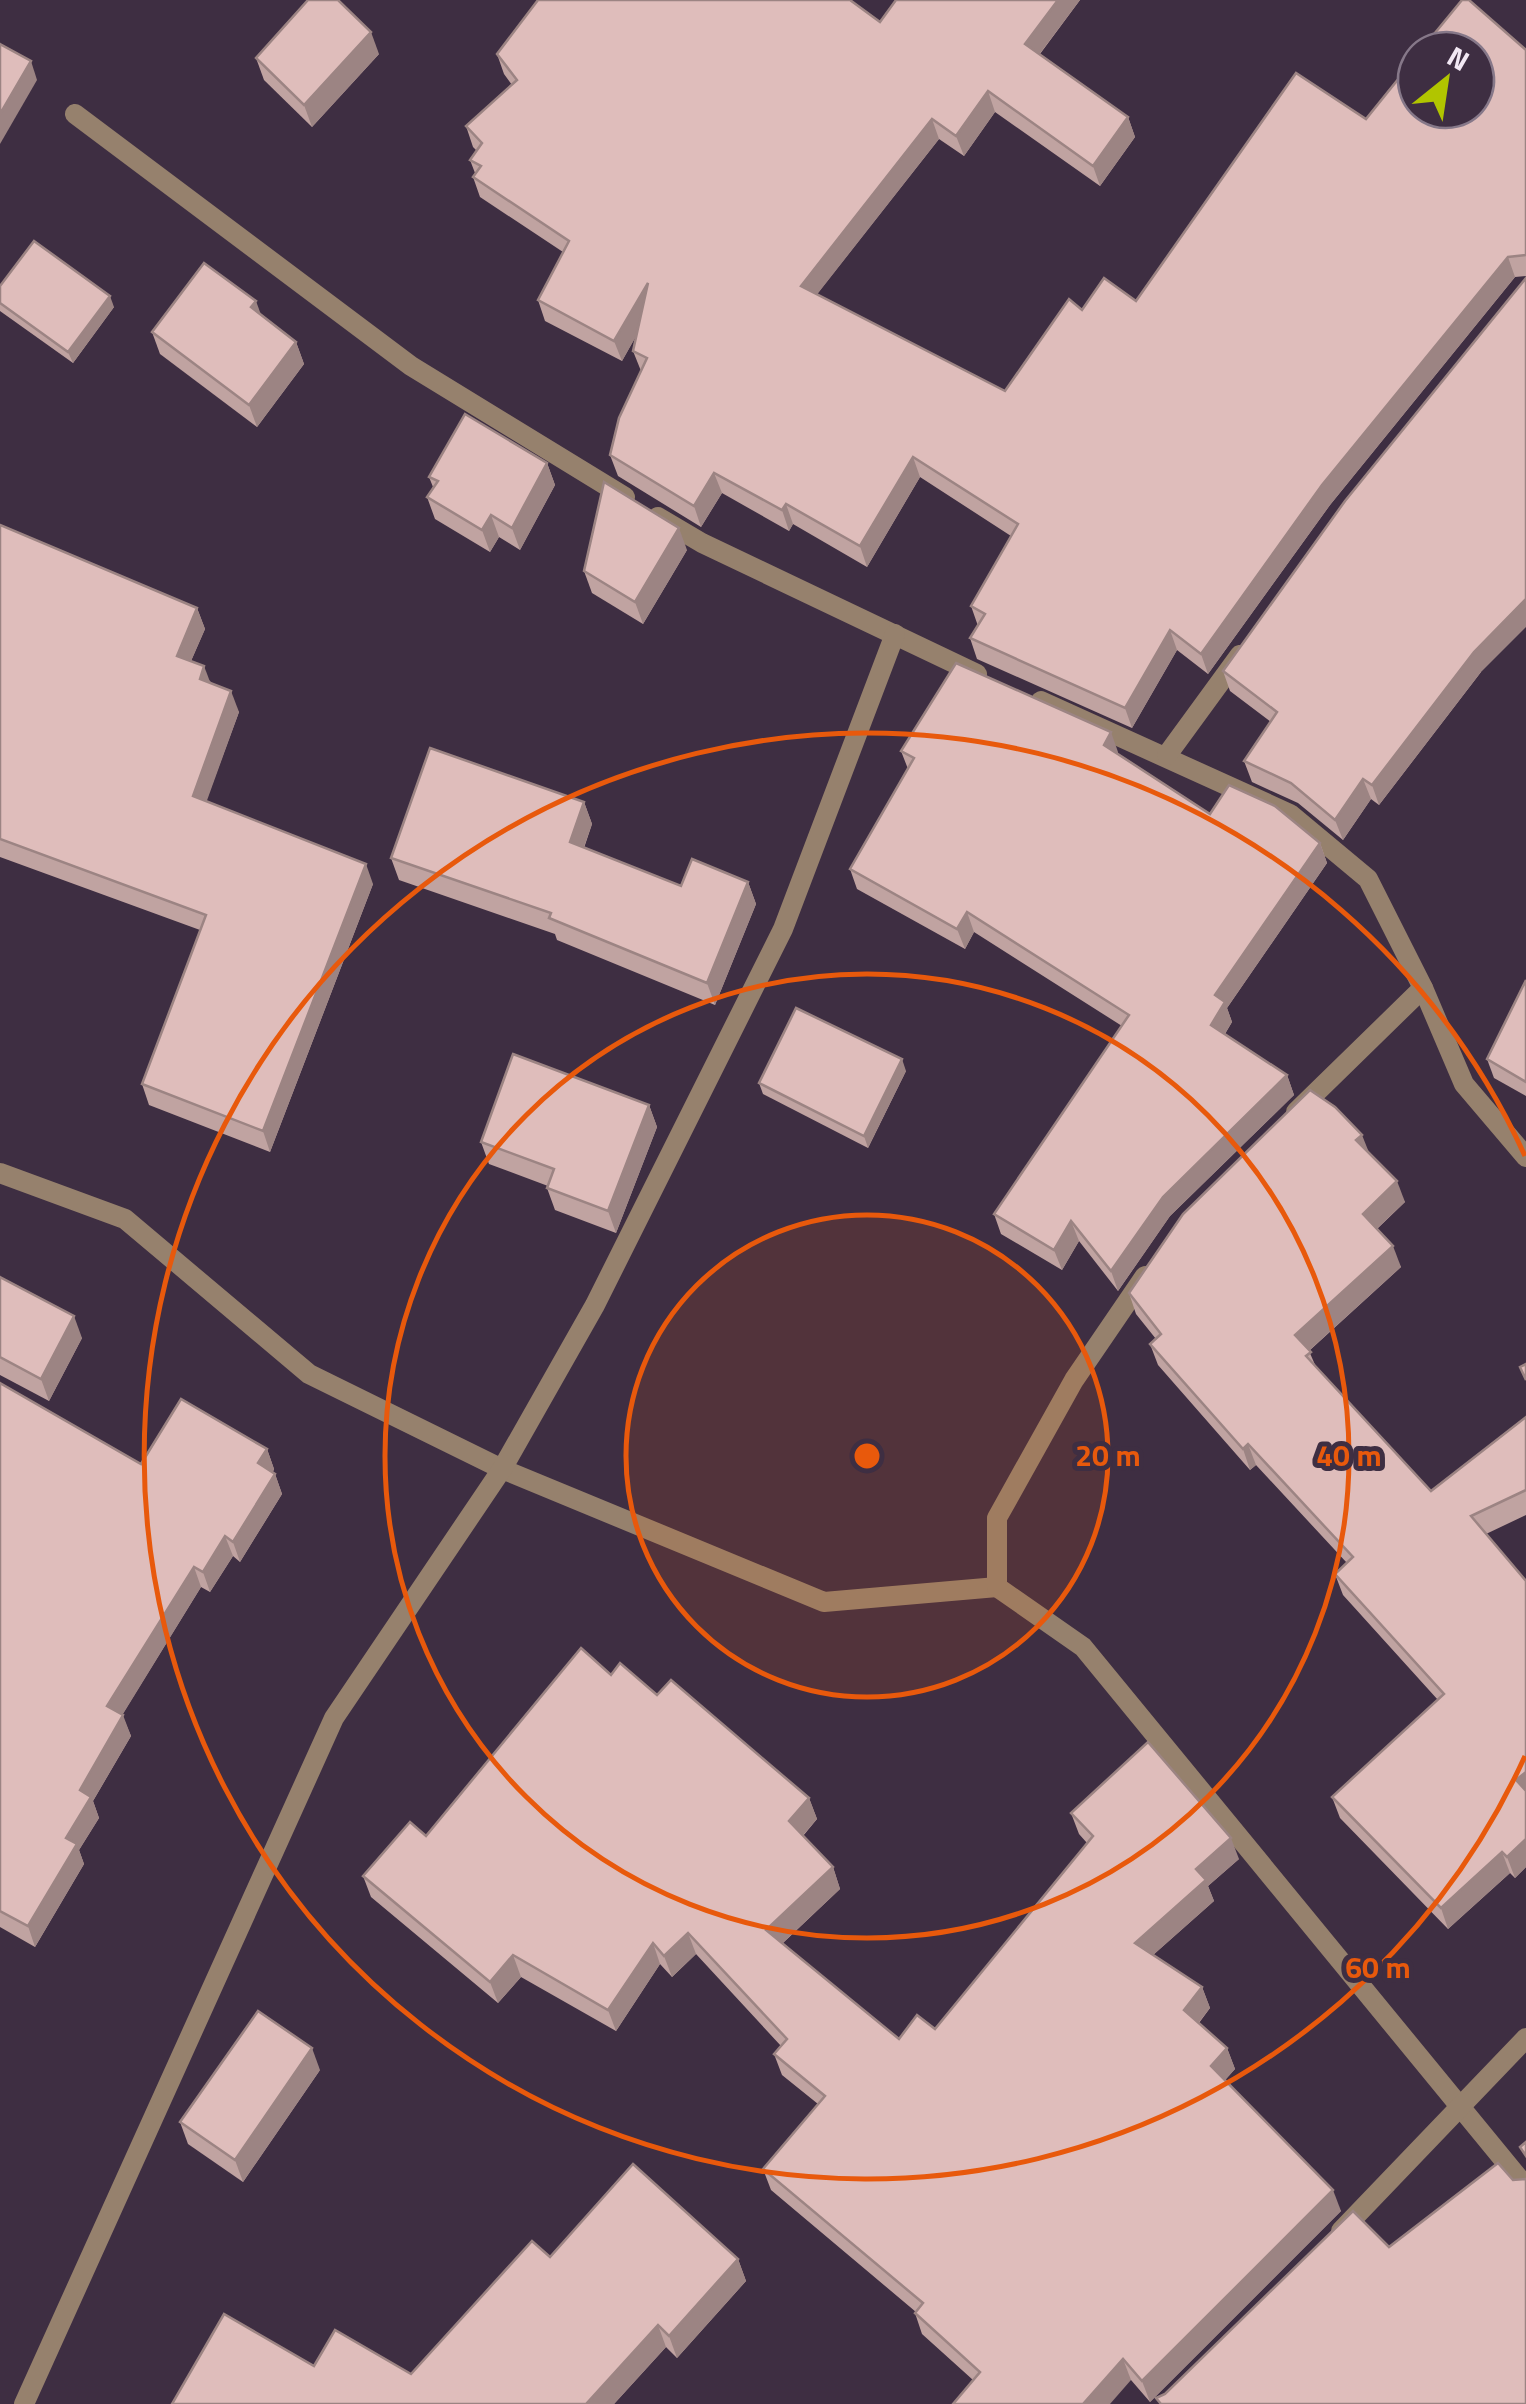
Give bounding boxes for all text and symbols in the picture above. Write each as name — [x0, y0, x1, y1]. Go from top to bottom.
north arrow — [1396, 30, 1496, 130]
text: N — [1440, 34, 1478, 81]
text: 20 m — [1075, 1432, 1141, 1478]
text: 40 m — [1316, 1432, 1382, 1478]
centre of rings — [849, 1438, 885, 1474]
text: 60 m — [1345, 1944, 1411, 1990]

